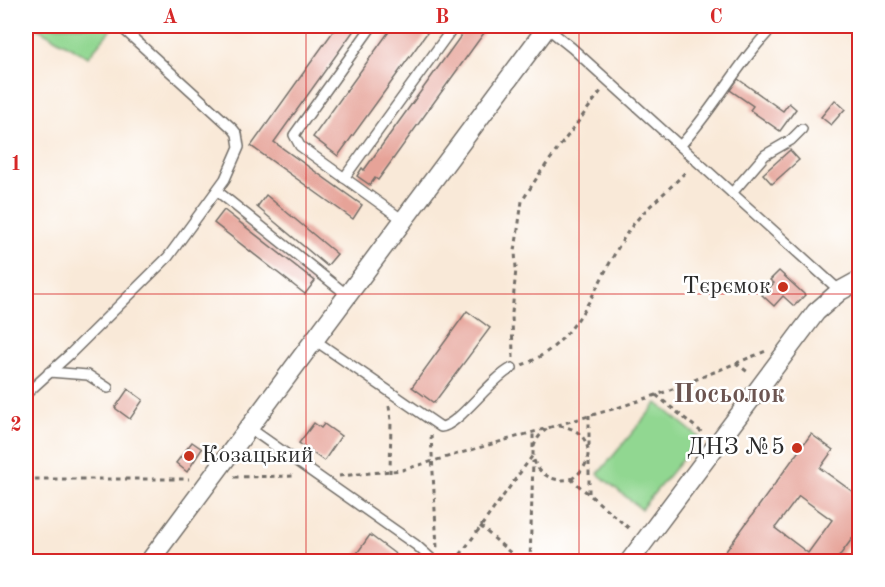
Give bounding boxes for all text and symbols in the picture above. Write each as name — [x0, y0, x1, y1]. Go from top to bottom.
text: A — [162, 8, 178, 28]
text: B — [435, 8, 449, 28]
text: C — [709, 8, 723, 28]
text: 1 — [10, 155, 22, 175]
place label: Тєрємок — [682, 275, 771, 299]
marker: Тєрємок — [776, 280, 790, 294]
district label: Посьолок — [673, 382, 785, 408]
text: 2 — [10, 416, 22, 436]
place label: ДНЗ №5 — [687, 436, 785, 460]
marker: ДНЗ №5 — [790, 441, 804, 455]
place label: Козацький — [201, 444, 314, 468]
marker: Козацький — [182, 449, 196, 463]

